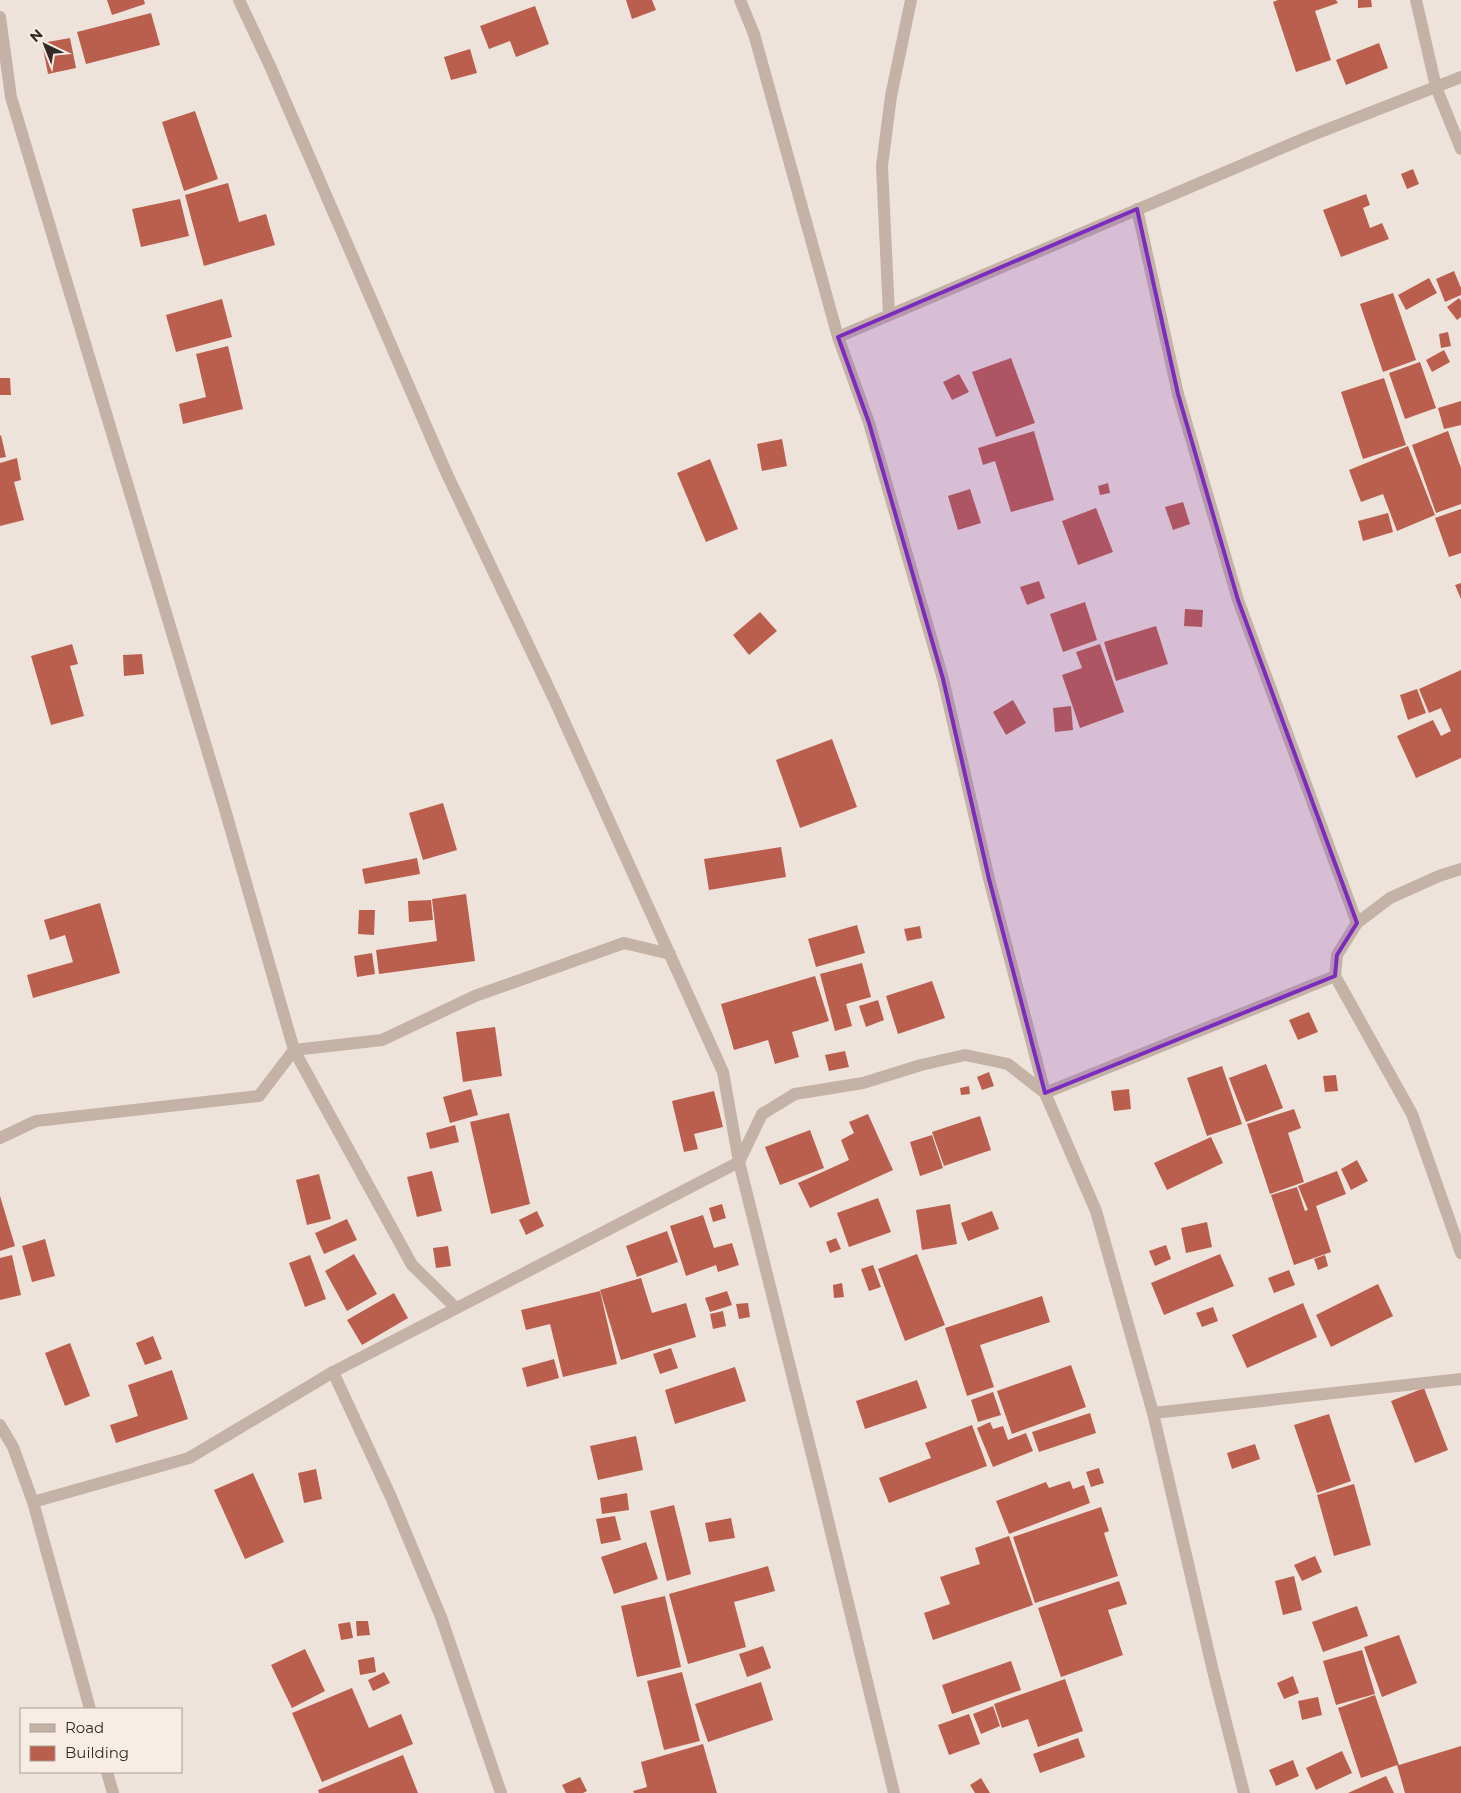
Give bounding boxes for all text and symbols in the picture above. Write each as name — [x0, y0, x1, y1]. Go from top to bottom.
north arrow — [20, 20, 70, 70]
text: N — [26, 25, 46, 46]
legend — [20, 1708, 182, 1773]
text: Road — [65, 1718, 104, 1737]
text: Building — [65, 1743, 129, 1762]

